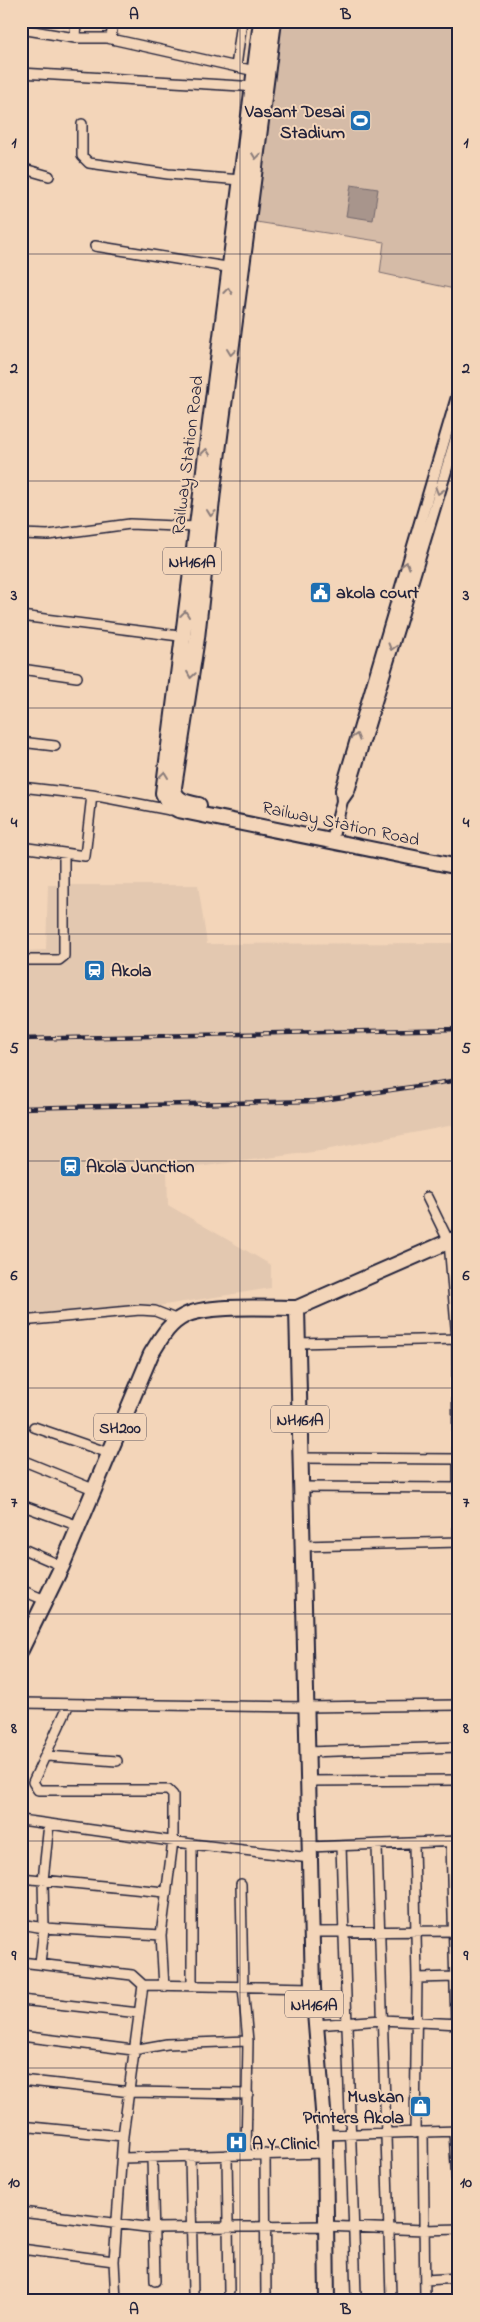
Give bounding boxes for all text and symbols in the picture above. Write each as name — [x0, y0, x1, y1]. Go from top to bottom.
text: A — [129, 3, 139, 27]
text: B — [340, 3, 352, 27]
place label: Vasant Desai Stadium — [244, 100, 345, 147]
sports icon: Vasant Desai Stadium — [349, 109, 373, 133]
text: 1 — [11, 131, 17, 155]
text: 1 — [463, 131, 469, 155]
one-way arrow — [251, 153, 262, 161]
one-way arrow — [222, 287, 232, 296]
one-way arrow — [226, 349, 237, 357]
text: 2 — [9, 357, 18, 381]
text: 2 — [461, 357, 470, 381]
street label: Railway Station Road — [166, 374, 212, 536]
one-way arrow — [200, 448, 211, 456]
one-way arrow — [435, 487, 445, 495]
one-way arrow — [206, 510, 217, 518]
road number: NH161A — [163, 548, 221, 574]
one-way arrow — [401, 561, 411, 569]
public building icon: akola court — [308, 580, 332, 604]
place label: akola court — [336, 581, 420, 607]
text: 3 — [10, 584, 18, 608]
text: 3 — [462, 584, 470, 608]
one-way arrow — [180, 609, 190, 618]
one-way arrow — [388, 642, 398, 651]
one-way arrow — [187, 670, 197, 679]
one-way arrow — [351, 734, 361, 742]
one-way arrow — [158, 770, 169, 778]
street label: Railway Station Road — [259, 796, 422, 854]
text: 4 — [10, 811, 18, 835]
text: 4 — [462, 811, 470, 835]
station icon: Akola — [83, 958, 107, 982]
place label: Akola — [111, 959, 152, 985]
text: 5 — [9, 1037, 19, 1061]
text: 5 — [461, 1037, 471, 1061]
station icon: Akola Junction — [58, 1154, 82, 1178]
place label: Akola Junction — [86, 1155, 195, 1181]
text: 6 — [9, 1264, 18, 1288]
text: 6 — [461, 1264, 470, 1288]
road number: NH161A — [271, 1406, 329, 1432]
road number: SH200 — [94, 1414, 146, 1440]
text: 7 — [11, 1491, 18, 1515]
text: 7 — [463, 1491, 470, 1515]
text: 8 — [10, 1717, 17, 1741]
text: 8 — [462, 1717, 469, 1741]
text: 9 — [11, 1944, 17, 1968]
text: 9 — [463, 1944, 469, 1968]
road number: NH161A — [285, 1990, 343, 2018]
place label: Muskan Printers Akola — [303, 2085, 404, 2132]
shop icon: Muskan Printers Akola — [408, 2094, 432, 2118]
hospital icon: A Y Clinic — [224, 2131, 248, 2155]
place label: A Y Clinic — [252, 2132, 318, 2158]
text: 10 — [8, 2171, 20, 2195]
text: 10 — [460, 2171, 472, 2195]
text: A — [129, 2298, 139, 2322]
text: B — [340, 2298, 352, 2322]

